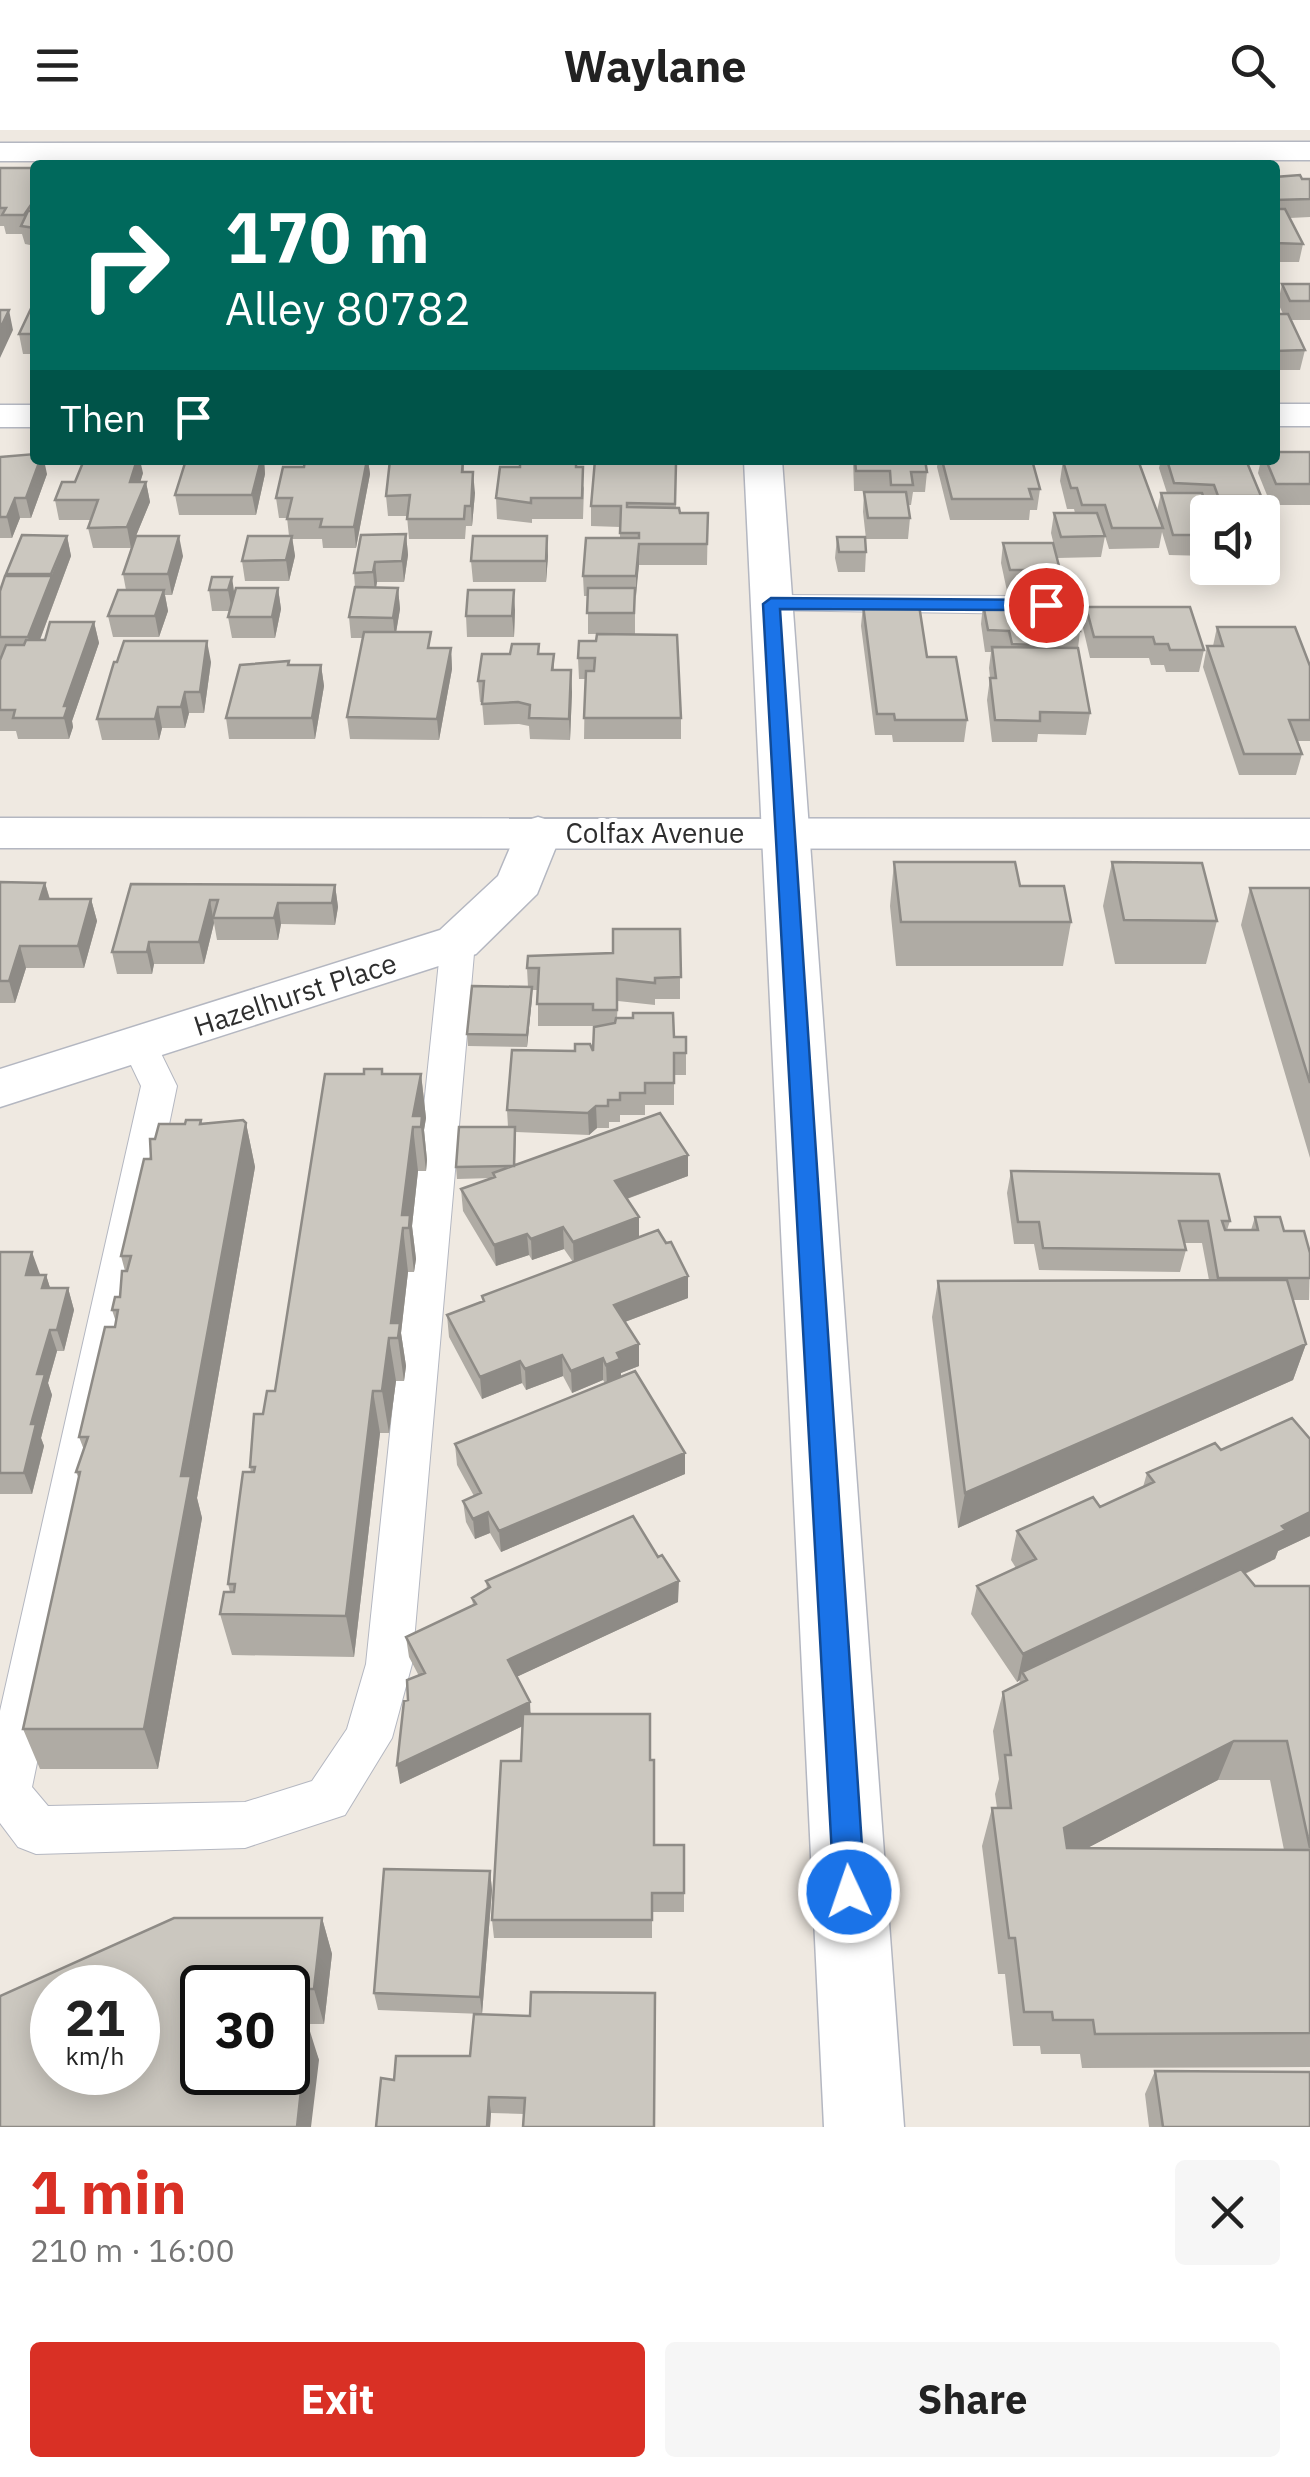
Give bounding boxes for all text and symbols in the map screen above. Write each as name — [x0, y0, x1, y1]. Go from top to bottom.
text: Waylane — [563, 36, 747, 94]
icon: menu — [30, 38, 85, 93]
icon: search — [1225, 38, 1280, 93]
text: 170 m — [225, 191, 430, 282]
icon: right — [60, 200, 190, 330]
text: Alley 80782 — [225, 279, 471, 337]
icon: arrive — [166, 390, 221, 445]
text: Then — [60, 393, 146, 442]
map controls — [1190, 495, 1280, 585]
button: sound — [1190, 495, 1280, 585]
pin — [1004, 563, 1089, 648]
icon: arrive — [1019, 578, 1074, 633]
street label: Colfax Avenue — [565, 814, 745, 851]
street label: Hazelhurst Place — [189, 944, 401, 1044]
position arrow — [797, 1840, 901, 1944]
speed limit sign: 30 — [180, 1965, 310, 2095]
text: 21 — [65, 1985, 125, 2050]
text: km/h — [66, 2039, 124, 2072]
text: 1 min — [30, 2152, 187, 2231]
button: close — [1175, 2160, 1280, 2265]
text: 210 m · 16:00 — [30, 2229, 235, 2271]
button: Exit — [30, 2342, 645, 2457]
button: Share — [665, 2342, 1280, 2457]

